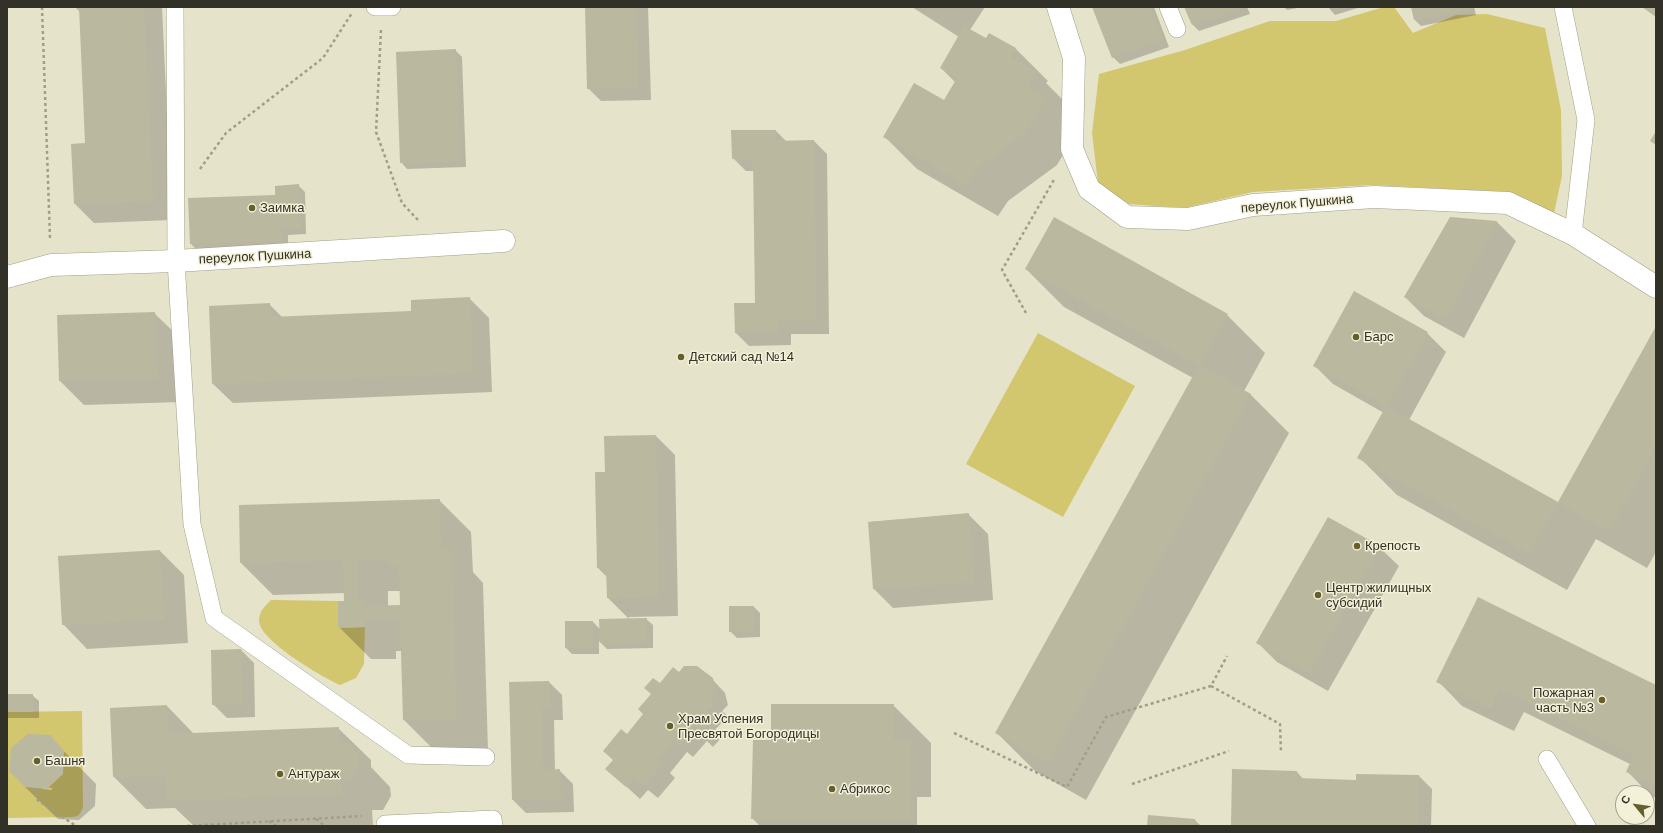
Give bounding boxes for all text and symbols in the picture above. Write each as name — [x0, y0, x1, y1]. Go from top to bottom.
street label: переулок Пушкина — [1240, 191, 1354, 217]
place label: Заимка — [260, 200, 304, 216]
marker: Заимка — [247, 203, 257, 213]
street label: переулок Пушкина — [198, 246, 312, 268]
place label: Барс — [1364, 329, 1393, 345]
marker: Барс — [1351, 332, 1361, 342]
place label: Детский сад №14 — [689, 349, 794, 365]
marker: Детский сад №14 — [676, 352, 686, 362]
place label: Крепость — [1365, 538, 1421, 554]
marker: Крепость — [1352, 541, 1362, 551]
place label: Центр жилищных субсидий — [1326, 580, 1431, 611]
marker: Центр жилищных субсидий — [1313, 590, 1323, 600]
place label: Пожарная часть №3 — [1533, 685, 1594, 716]
marker: Пожарная часть №3 — [1597, 695, 1607, 705]
place label: Храм Успения Пресвятой Богородицы — [678, 711, 819, 742]
marker: Храм Успения Пресвятой Богородицы — [665, 721, 675, 731]
place label: Башня — [45, 753, 85, 769]
marker: Башня — [32, 756, 42, 766]
place label: Антураж — [288, 766, 339, 782]
marker: Антураж — [275, 769, 285, 779]
place label: Абрикос — [840, 781, 890, 797]
marker: Абрикос — [827, 784, 837, 794]
north arrow — [1615, 785, 1655, 825]
text: С — [1618, 793, 1633, 806]

